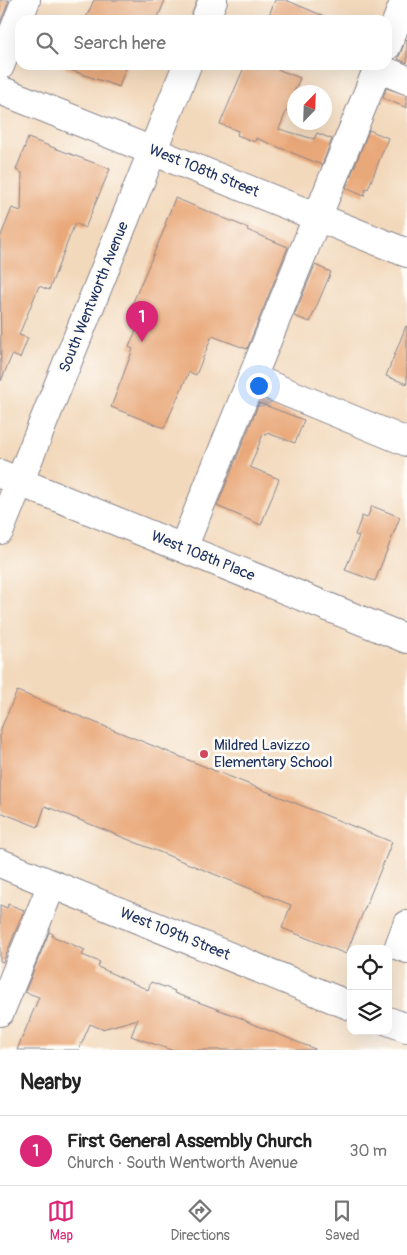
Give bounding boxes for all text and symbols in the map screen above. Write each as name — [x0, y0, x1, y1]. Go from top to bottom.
search box — [15, 15, 392, 70]
icon: search — [33, 29, 61, 57]
text: Search here — [73, 31, 166, 55]
north arrow — [287, 85, 332, 130]
street label: West 108th Street — [146, 140, 263, 202]
street label: South Wentworth Avenue — [55, 218, 133, 375]
pin: 1 — [126, 301, 158, 342]
your location — [246, 373, 272, 399]
street label: West 108th Place — [148, 527, 258, 586]
place label: Mildred Lavizzo Elementary School — [214, 736, 333, 772]
marker: Mildred Lavizzo Elementary School — [198, 748, 210, 760]
street label: West 109th Street — [117, 903, 234, 965]
map controls — [347, 945, 392, 1035]
button: locate — [347, 945, 392, 990]
button: layers — [347, 990, 392, 1035]
text: Nearby — [20, 1069, 81, 1096]
text: First General Assembly Church — [67, 1129, 312, 1153]
text: 1 — [33, 1141, 39, 1161]
text: 30 m — [349, 1141, 387, 1161]
text: Church · South Wentworth Avenue — [67, 1153, 298, 1173]
tab: Map — [47, 1197, 75, 1244]
tab: Directions — [170, 1197, 230, 1244]
tab: Saved — [325, 1197, 360, 1244]

